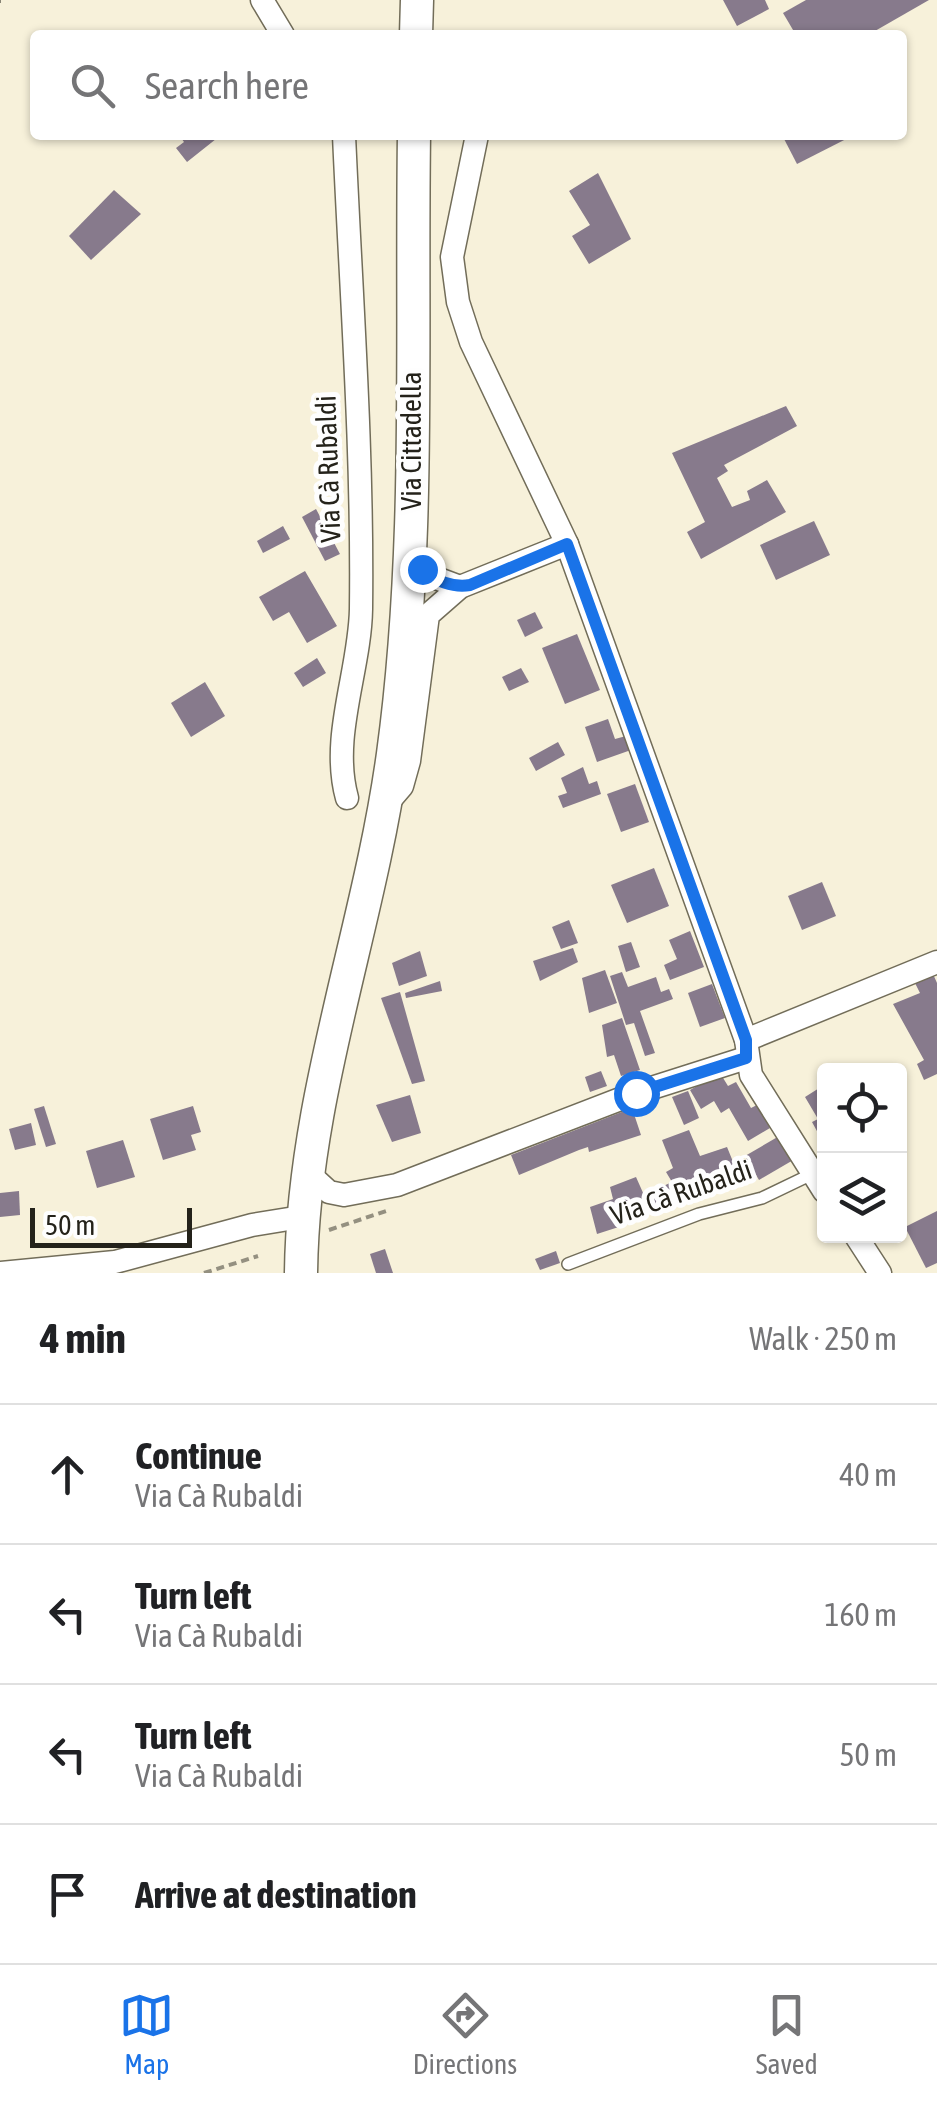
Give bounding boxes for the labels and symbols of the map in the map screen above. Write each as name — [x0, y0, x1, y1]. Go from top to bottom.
street label: Via Cittadella — [395, 371, 427, 511]
street label: Via Cà Rubaldi — [309, 395, 347, 543]
route end — [400, 547, 446, 593]
route start — [614, 1071, 660, 1117]
street label: Via Cà Rubaldi — [606, 1153, 756, 1231]
scale bar — [30, 1203, 192, 1248]

